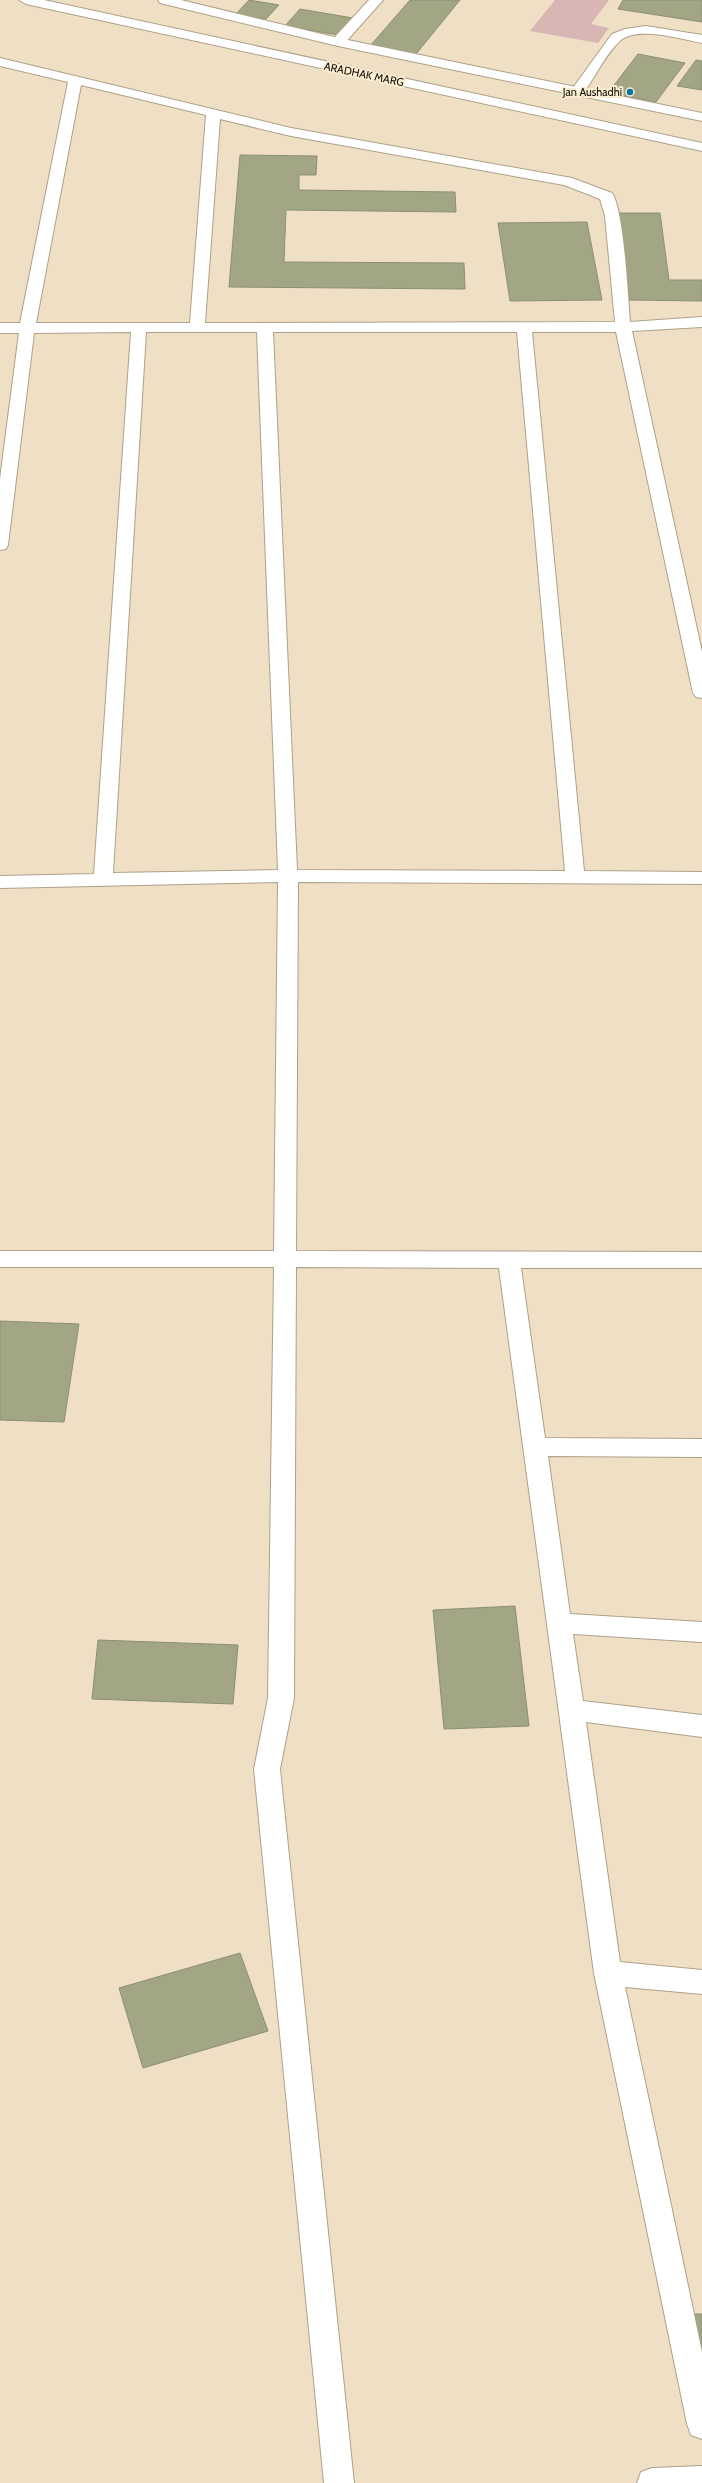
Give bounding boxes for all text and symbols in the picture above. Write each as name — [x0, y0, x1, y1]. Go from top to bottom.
street label: ARADHAK MARG — [323, 59, 405, 89]
place label: Jan Aushadhi — [562, 85, 622, 99]
marker: Jan Aushadhi — [625, 87, 635, 97]

